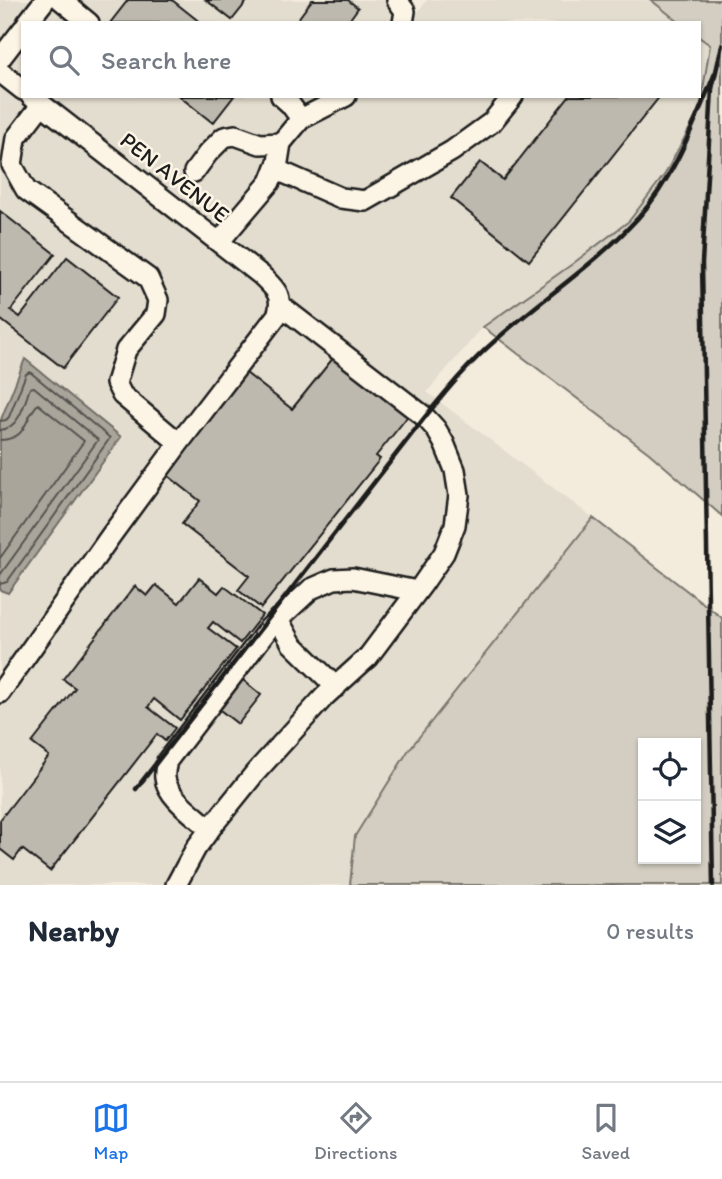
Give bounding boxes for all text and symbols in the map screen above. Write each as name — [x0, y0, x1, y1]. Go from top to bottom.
search box — [21, 21, 701, 98]
icon: search — [45, 41, 83, 79]
text: Search here — [101, 44, 231, 76]
street label: PEN AVENUE — [115, 126, 235, 228]
map controls — [638, 738, 701, 864]
button: locate — [638, 738, 701, 801]
button: layers — [638, 801, 701, 864]
text: Nearby — [28, 912, 119, 949]
text: 0 results — [606, 917, 694, 945]
tab: Map — [92, 1099, 130, 1164]
tab: Directions — [314, 1099, 398, 1164]
tab: Saved — [582, 1099, 630, 1164]

